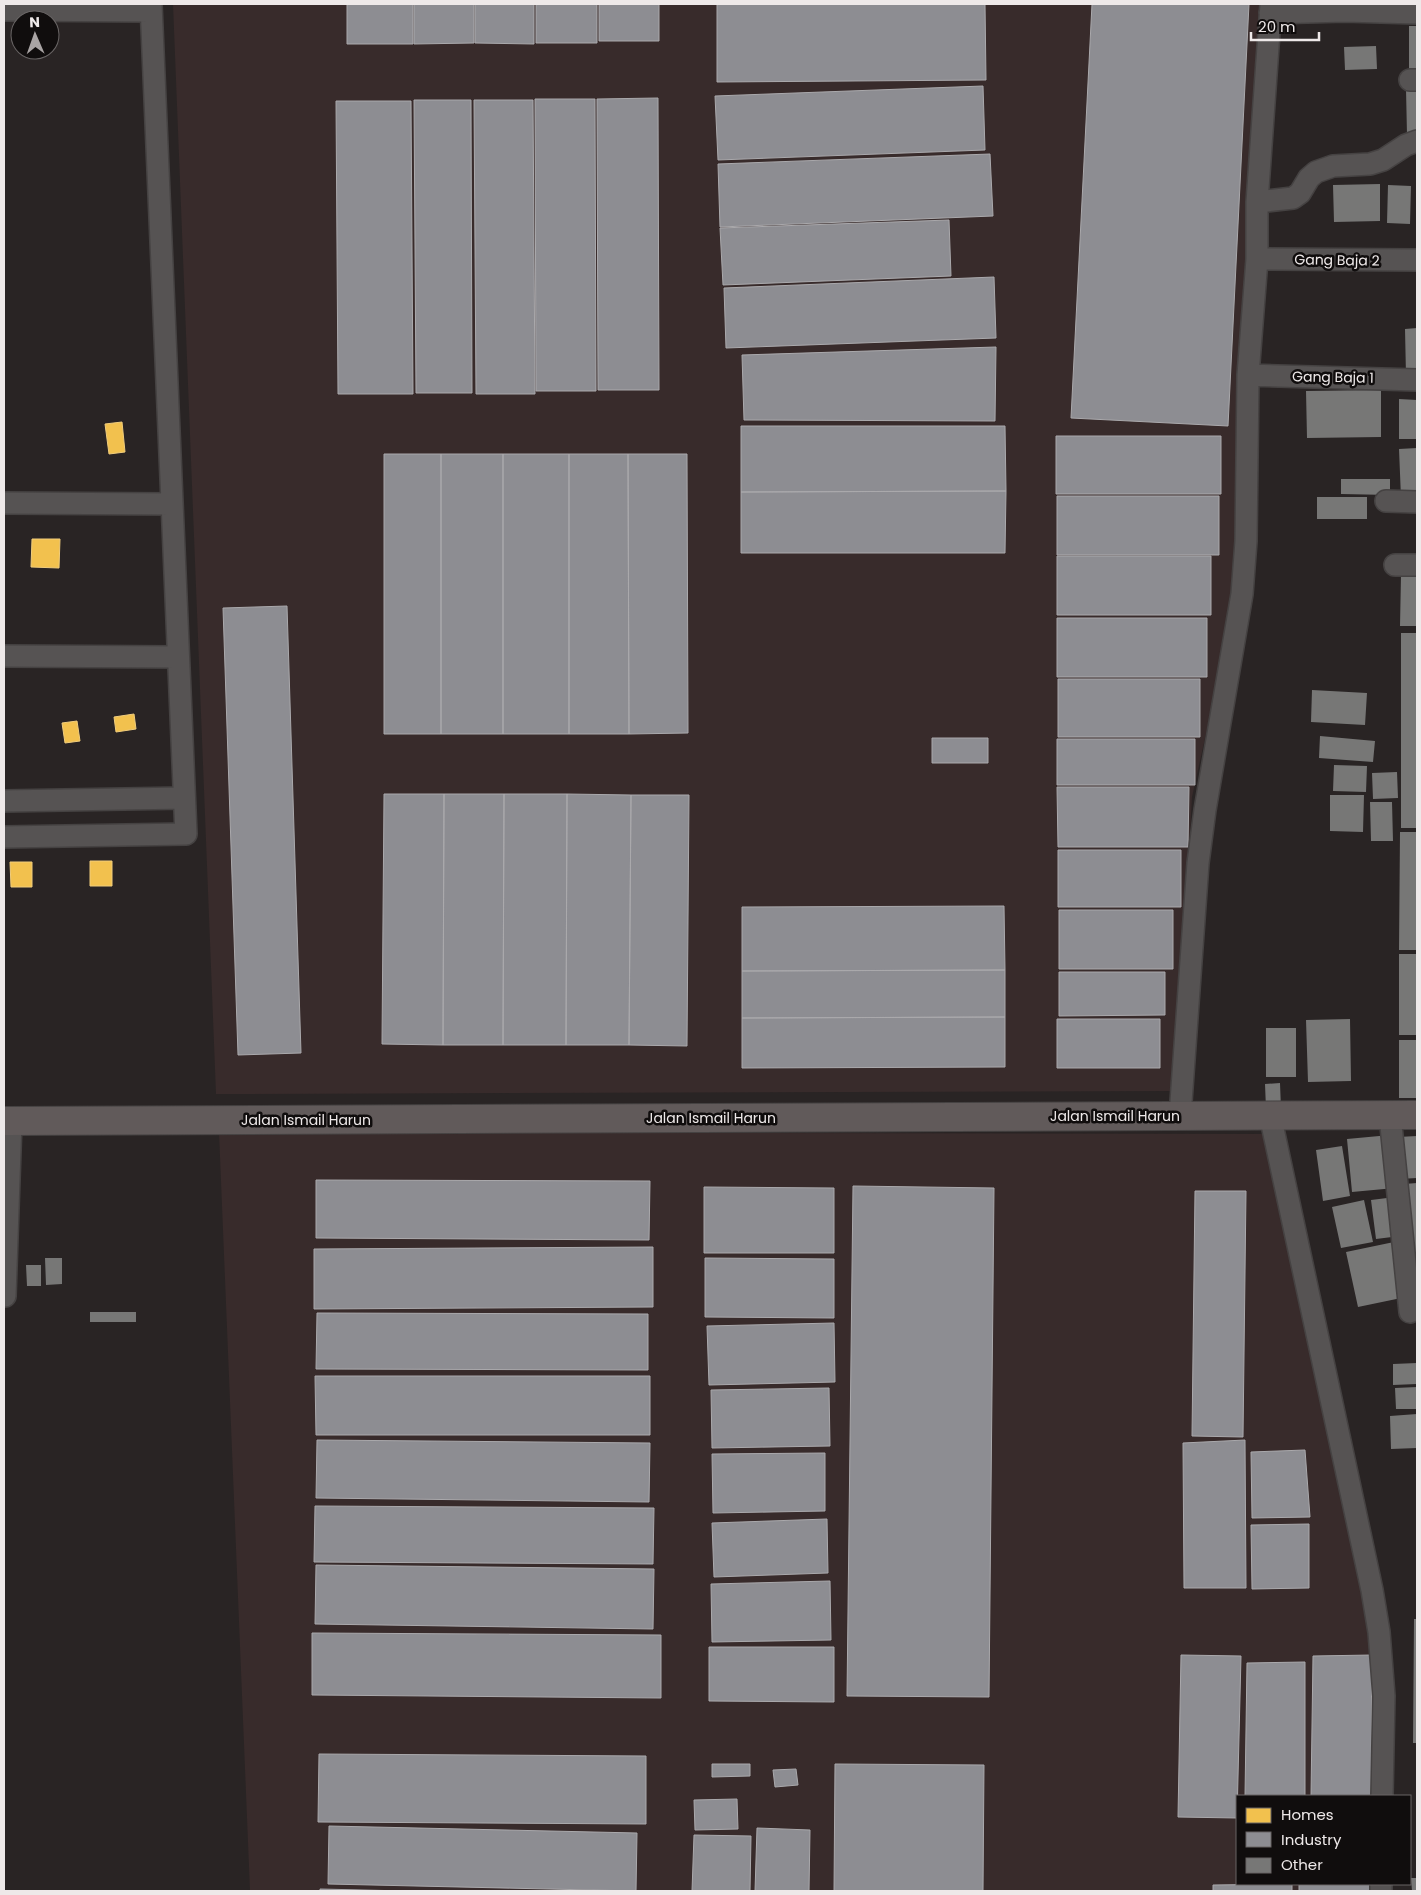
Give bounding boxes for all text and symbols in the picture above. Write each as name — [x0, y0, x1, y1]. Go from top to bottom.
north arrow — [10, 10, 60, 60]
scale bar — [1251, 10, 1318, 42]
text: N — [29, 12, 40, 32]
text: 20 m — [1258, 16, 1296, 37]
street label: Gang Baja 2 — [1294, 249, 1380, 271]
street label: Gang Baja 1 — [1292, 366, 1374, 388]
street label: Jalan Ismail Harun — [1050, 1106, 1180, 1126]
street label: Jalan Ismail Harun — [646, 1108, 776, 1128]
street label: Jalan Ismail Harun — [241, 1110, 371, 1130]
legend — [1236, 1795, 1411, 1885]
text: Homes — [1281, 1804, 1334, 1825]
text: Industry — [1281, 1829, 1342, 1850]
text: Other — [1281, 1854, 1323, 1875]

